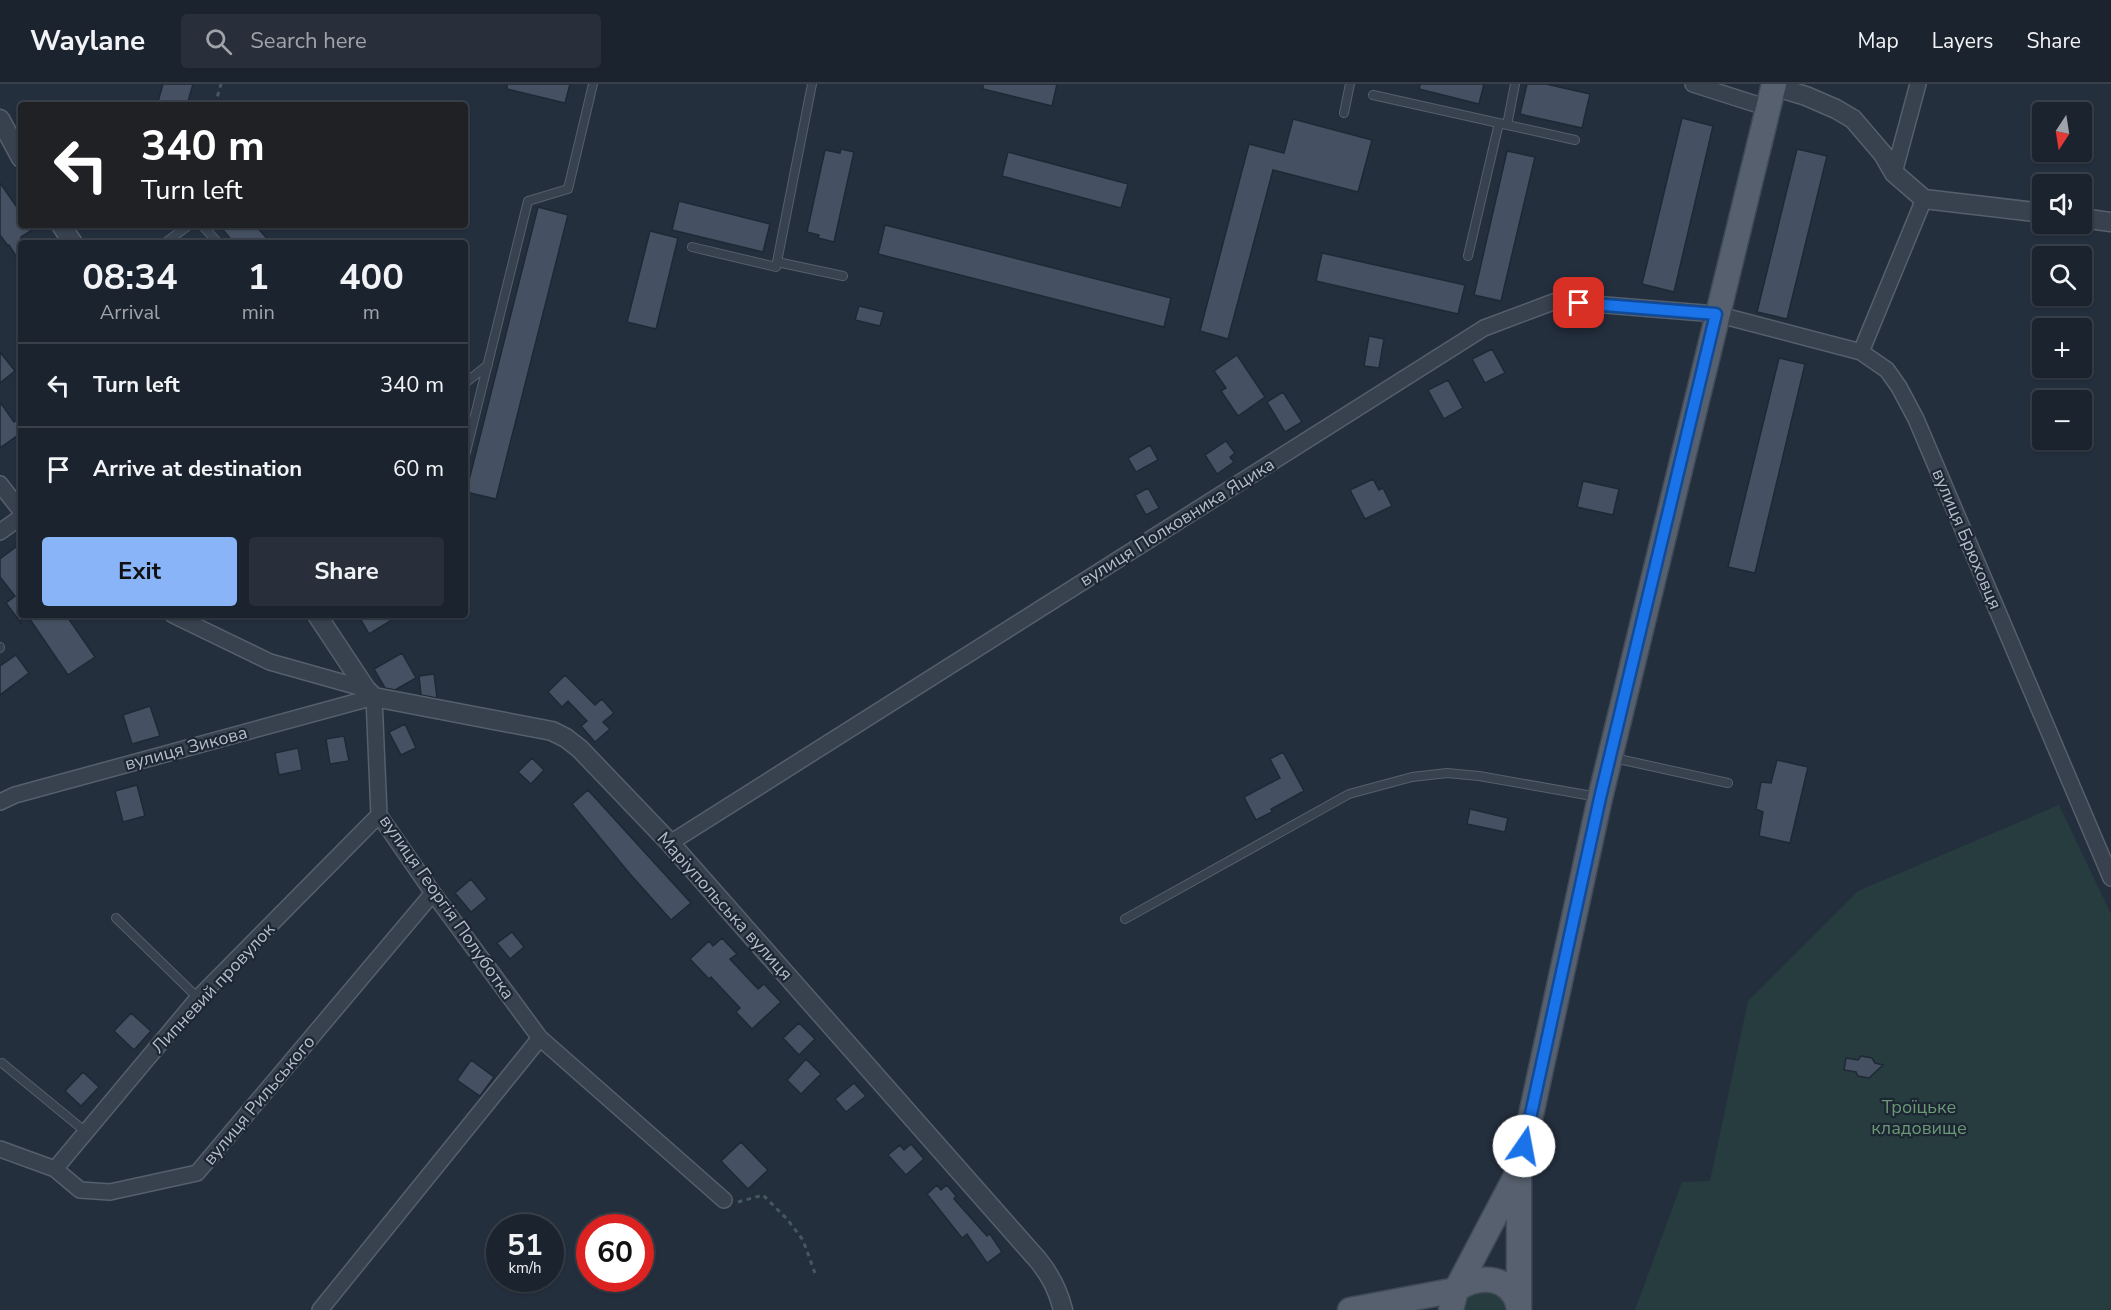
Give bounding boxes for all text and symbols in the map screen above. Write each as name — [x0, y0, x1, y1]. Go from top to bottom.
search box — [181, 14, 601, 68]
text: Waylane — [30, 22, 145, 60]
icon: search — [202, 25, 235, 58]
text: Search here — [250, 26, 367, 56]
text: Map — [1857, 27, 1899, 55]
text: Layers — [1932, 27, 1993, 55]
text: Share — [2026, 27, 2081, 55]
north arrow — [2032, 102, 2092, 162]
map controls — [2032, 102, 2092, 450]
text: 340 m — [141, 118, 265, 175]
icon: left — [42, 126, 120, 204]
text: Turn left — [141, 172, 242, 209]
button: sound — [2032, 174, 2092, 234]
button: search — [2032, 246, 2092, 306]
text: 08:34 — [82, 253, 178, 302]
text: 1 — [247, 253, 269, 302]
text: 400 — [339, 253, 404, 302]
pin — [1553, 277, 1604, 328]
icon: arrive — [1562, 286, 1595, 319]
text: Arrival — [100, 299, 160, 326]
text: min — [242, 299, 275, 326]
text: m — [363, 299, 380, 326]
button: + — [2032, 318, 2092, 378]
icon: left — [42, 369, 75, 402]
text: Turn left — [93, 370, 180, 400]
text: 340 m — [380, 370, 444, 400]
button: − — [2032, 390, 2092, 450]
street label: вулиця Полковника Яцика — [1075, 452, 1279, 592]
icon: arrive — [42, 453, 75, 486]
text: Arrive at destination — [93, 454, 302, 484]
text: 60 m — [393, 454, 444, 484]
street label: вулиця Брюховця — [1926, 465, 2008, 613]
button: Exit — [42, 537, 237, 606]
button: Share — [249, 537, 444, 606]
street label: вулиця Зикова — [122, 720, 250, 776]
street label: вулиця Георгія Полуботка — [374, 810, 520, 1004]
street label: Маріупольська вулиця — [652, 827, 798, 985]
street label: Липневий провулок — [146, 917, 280, 1058]
street label: вулиця Рильського — [198, 1030, 320, 1170]
park label: Троїцьке кладовище — [1871, 1095, 1967, 1140]
position arrow — [1492, 1114, 1556, 1178]
speed limit sign: 60 — [576, 1214, 654, 1292]
text: 51 — [507, 1225, 543, 1266]
text: km/h — [508, 1258, 542, 1278]

